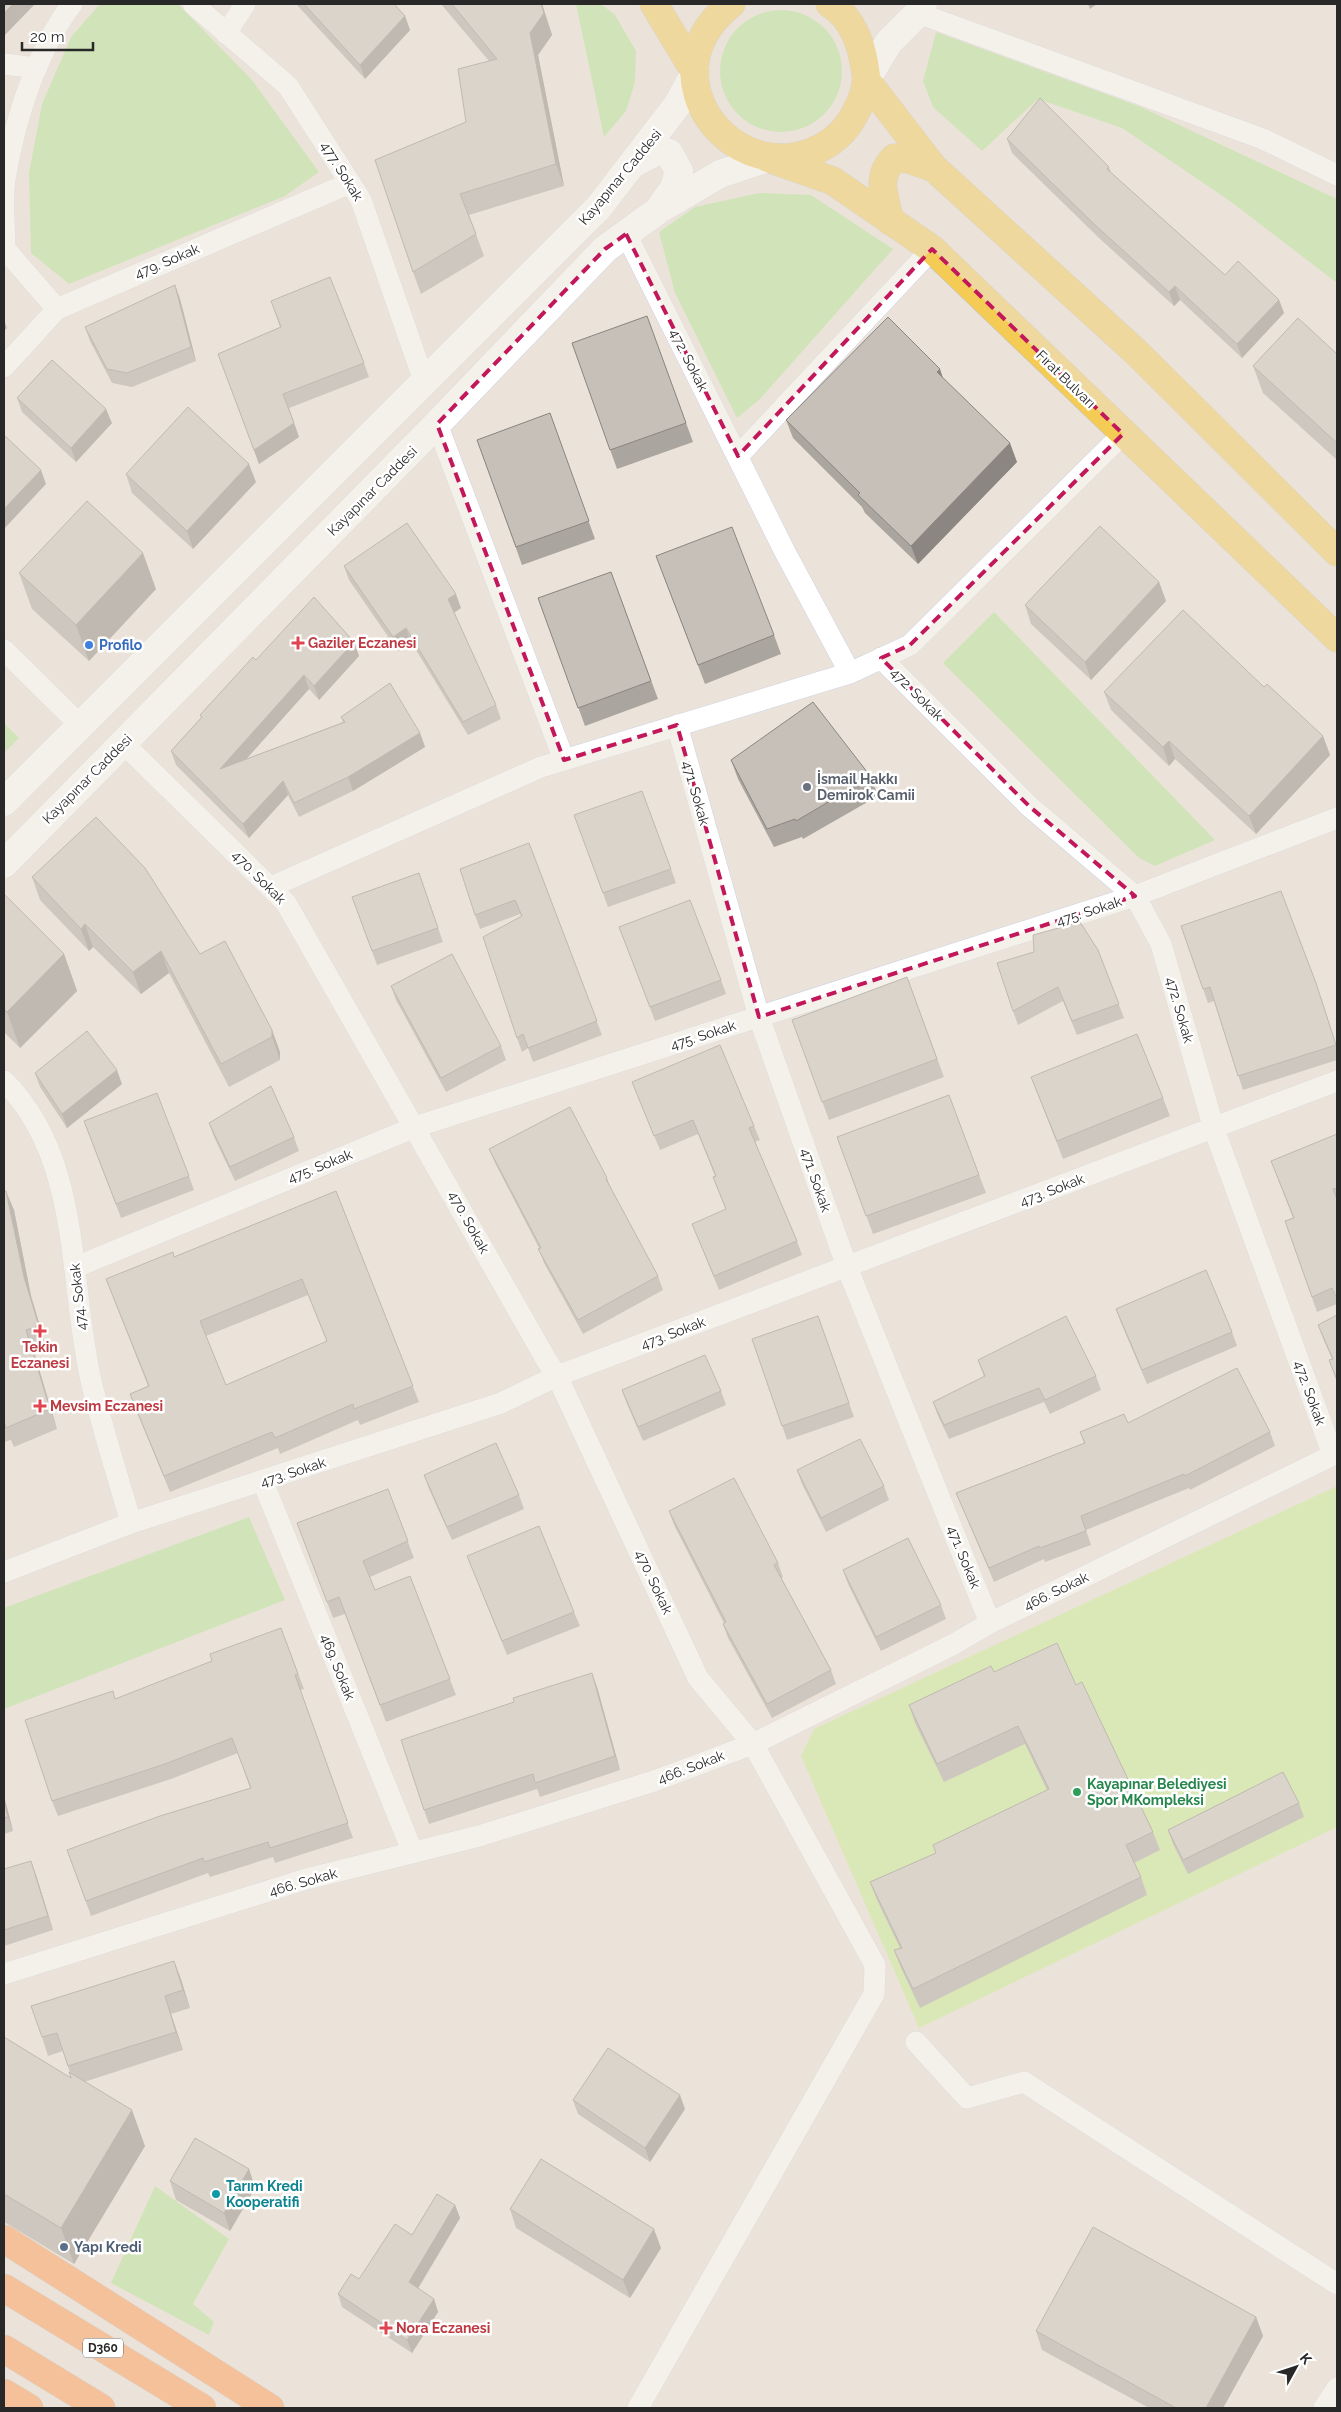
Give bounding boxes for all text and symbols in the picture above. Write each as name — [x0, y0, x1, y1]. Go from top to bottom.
scale bar — [22, 20, 94, 52]
text: 20 m — [30, 28, 65, 46]
street label: Kayapınar Caddesi — [575, 126, 665, 228]
street label: 477. Sokak — [317, 138, 367, 204]
street label: 479. Sokak — [132, 240, 202, 282]
street label: 472. Sokak — [666, 326, 712, 394]
street label: Fırat Bulvarı — [1033, 347, 1099, 411]
street label: Kayapınar Caddesi — [324, 443, 420, 539]
place label: Gaziler Eczanesi — [308, 635, 416, 651]
place label: Profilo — [99, 637, 143, 653]
marker: Gaziler Eczanesi — [292, 637, 304, 649]
marker: Profilo — [83, 639, 95, 651]
street label: 472. Sokak — [887, 664, 947, 724]
street label: Kayapınar Caddesi — [39, 731, 135, 827]
street label: 471. Sokak — [679, 759, 713, 828]
place label: İsmail Hakkı Demirok Camii — [817, 770, 915, 803]
marker: İsmail Hakkı Demirok Camii — [801, 781, 813, 793]
street label: 470. Sokak — [229, 847, 289, 907]
street label: 475. Sokak — [1054, 893, 1124, 929]
street label: 472. Sokak — [1163, 975, 1197, 1045]
street label: 475. Sokak — [668, 1017, 738, 1053]
street label: 475. Sokak — [285, 1146, 355, 1186]
street label: 471. Sokak — [798, 1146, 835, 1215]
street label: 473. Sokak — [1017, 1170, 1087, 1210]
street label: 470. Sokak — [445, 1188, 493, 1257]
street label: 474. Sokak — [66, 1262, 89, 1331]
street label: 473. Sokak — [638, 1313, 708, 1353]
marker: Tekin Eczanesi — [34, 1325, 46, 1337]
place label: Tekin Eczanesi — [11, 1339, 69, 1371]
street label: 472. Sokak — [1291, 1358, 1329, 1428]
place label: Mevsim Eczanesi — [50, 1398, 163, 1414]
marker: Mevsim Eczanesi — [34, 1400, 46, 1412]
street label: 473. Sokak — [258, 1454, 328, 1490]
street label: 471. Sokak — [944, 1523, 984, 1591]
street label: 470. Sokak — [632, 1547, 676, 1617]
street label: 466. Sokak — [1021, 1568, 1091, 1614]
street label: 469. Sokak — [318, 1632, 359, 1703]
street label: 466. Sokak — [655, 1747, 727, 1787]
place label: Kayapınar Belediyesi Spor MKompleksi — [1087, 1776, 1227, 1808]
marker: Kayapınar Belediyesi Spor MKompleksi — [1071, 1786, 1083, 1798]
street label: 466. Sokak — [267, 1865, 339, 1899]
place label: Tarım Kredi Kooperatifi — [226, 2178, 303, 2210]
marker: Tarım Kredi Kooperatifi — [210, 2188, 222, 2200]
place label: Yapı Kredi — [74, 2239, 142, 2255]
marker: Yapı Kredi — [58, 2241, 70, 2253]
place label: Nora Eczanesi — [396, 2320, 490, 2336]
marker: Nora Eczanesi — [380, 2322, 392, 2334]
road number: D360 — [83, 2338, 123, 2358]
north arrow — [1271, 2342, 1321, 2392]
text: K — [1297, 2350, 1316, 2368]

